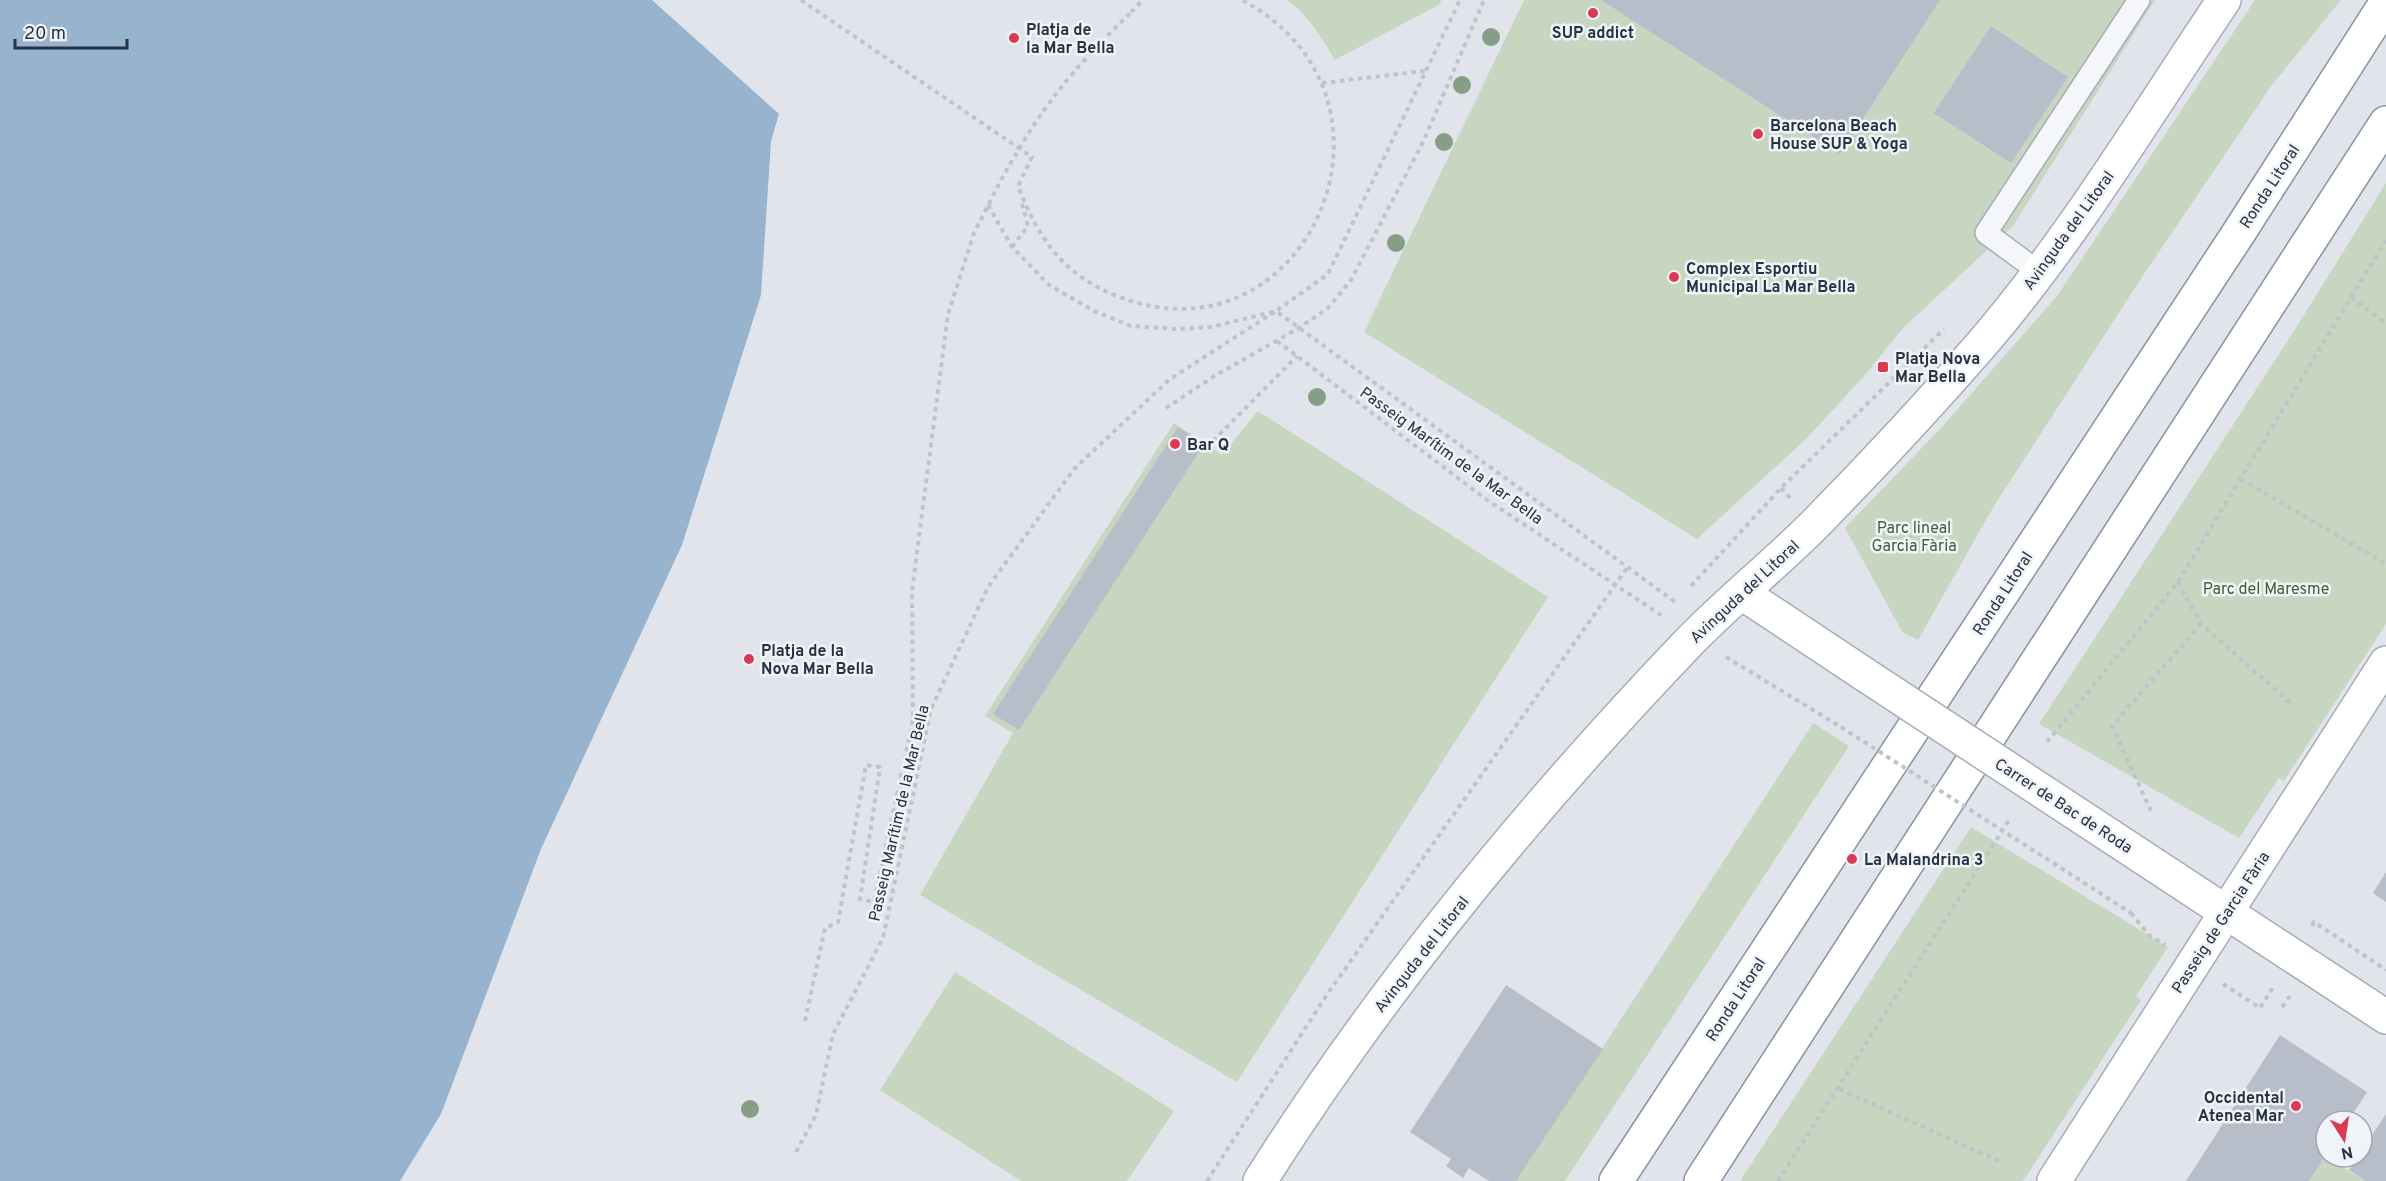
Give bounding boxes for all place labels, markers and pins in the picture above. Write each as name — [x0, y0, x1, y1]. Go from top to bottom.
marker: SUP addict — [1586, 6, 1600, 20]
place label: Platja de la Mar Bella — [1026, 21, 1115, 59]
place label: SUP addict — [1552, 24, 1634, 44]
marker: Platja de la Mar Bella — [1007, 31, 1021, 45]
place label: Barcelona Beach House SUP & Yoga — [1770, 117, 1908, 155]
marker: Barcelona Beach House SUP & Yoga — [1751, 127, 1765, 141]
place label: Complex Esportiu Municipal La Mar Bella — [1686, 260, 1855, 298]
marker: Complex Esportiu Municipal La Mar Bella — [1667, 270, 1681, 284]
place label: Platja Nova Mar Bella — [1895, 350, 1980, 388]
marker: Platja Nova Mar Bella — [1876, 360, 1890, 374]
place label: Bar Q — [1187, 436, 1229, 456]
marker: Bar Q — [1168, 437, 1182, 451]
place label: Platja de la Nova Mar Bella — [761, 642, 874, 680]
marker: Platja de la Nova Mar Bella — [742, 652, 756, 666]
place label: La Malandrina 3 — [1864, 851, 1983, 871]
marker: La Malandrina 3 — [1845, 852, 1859, 866]
place label: Occidental Atenea Mar — [2198, 1089, 2284, 1127]
marker: Occidental Atenea Mar — [2289, 1099, 2303, 1113]

